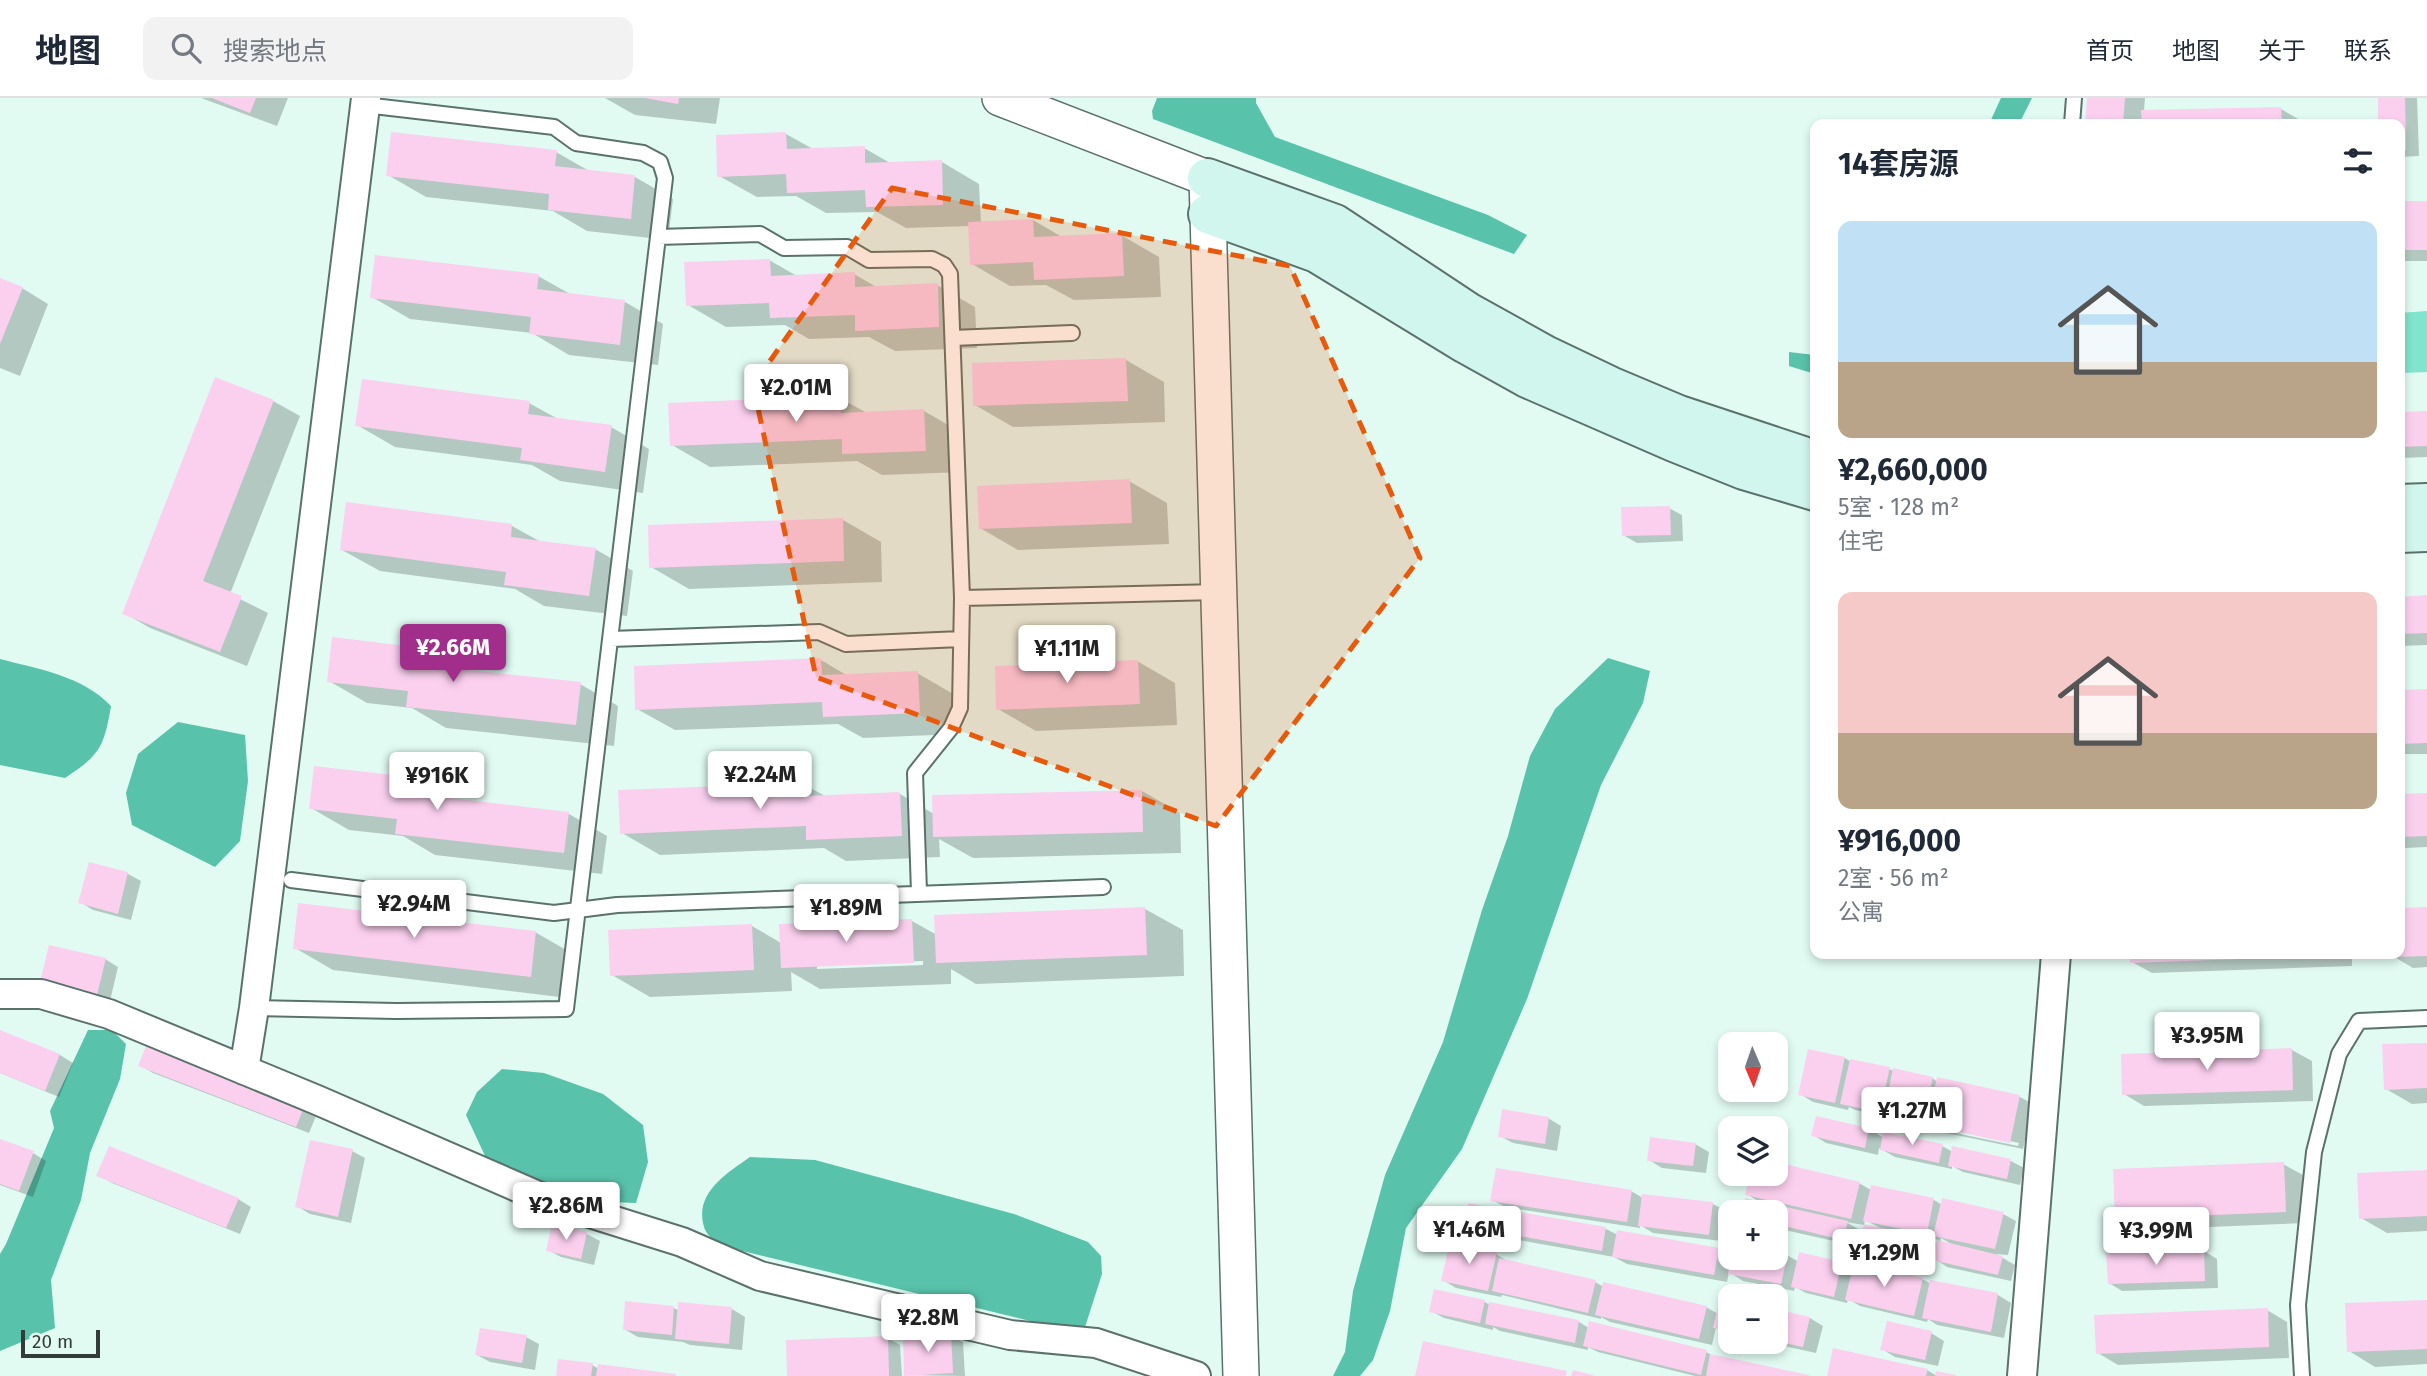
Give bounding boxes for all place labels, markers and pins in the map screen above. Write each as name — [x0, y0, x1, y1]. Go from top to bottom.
pin: ¥2.01M — [739, 364, 853, 424]
pin: ¥2.66M — [396, 624, 510, 684]
pin: ¥1.11M — [1010, 626, 1124, 685]
pin: ¥916K — [388, 752, 486, 812]
pin: ¥2.24M — [703, 752, 817, 811]
pin: ¥2.94M — [357, 880, 471, 940]
pin: ¥1.89M — [789, 884, 903, 944]
pin: ¥3.95M — [2150, 1012, 2264, 1072]
pin: ¥1.27M — [1855, 1088, 1969, 1147]
pin: ¥2.86M — [509, 1182, 623, 1242]
pin: ¥1.46M — [1412, 1206, 1526, 1266]
pin: ¥3.99M — [2099, 1208, 2213, 1267]
pin: ¥1.29M — [1827, 1230, 1941, 1289]
pin: ¥2.8M — [879, 1294, 977, 1354]

